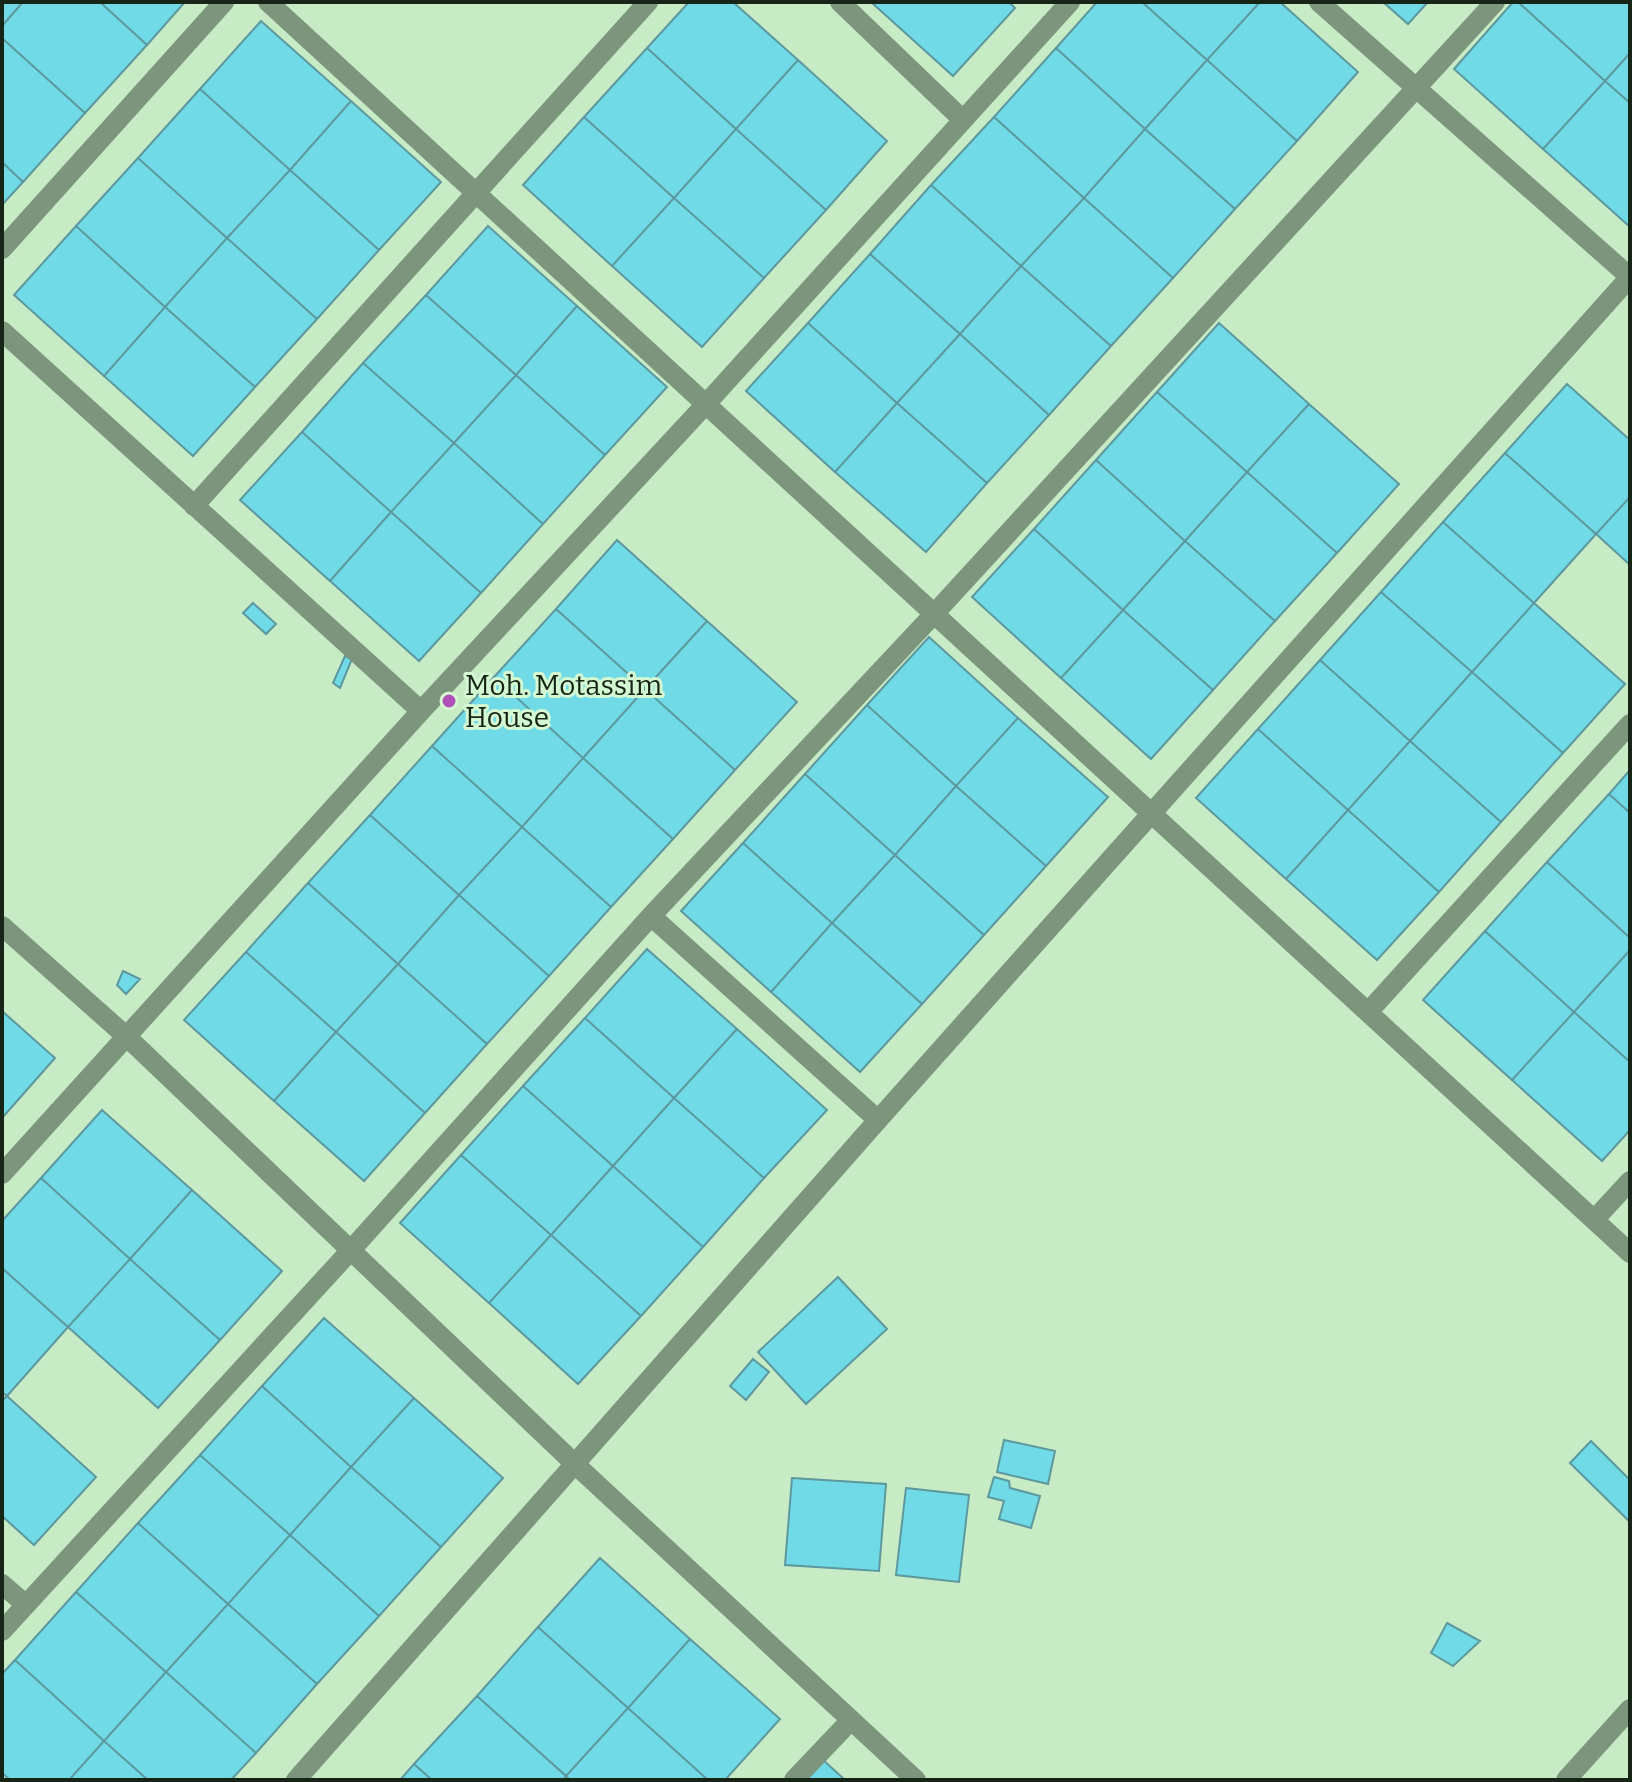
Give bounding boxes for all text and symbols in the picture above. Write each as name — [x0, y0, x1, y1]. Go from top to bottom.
place label: Moh. Motassim House — [465, 669, 663, 734]
marker: Moh. Motassim House — [440, 692, 458, 710]

